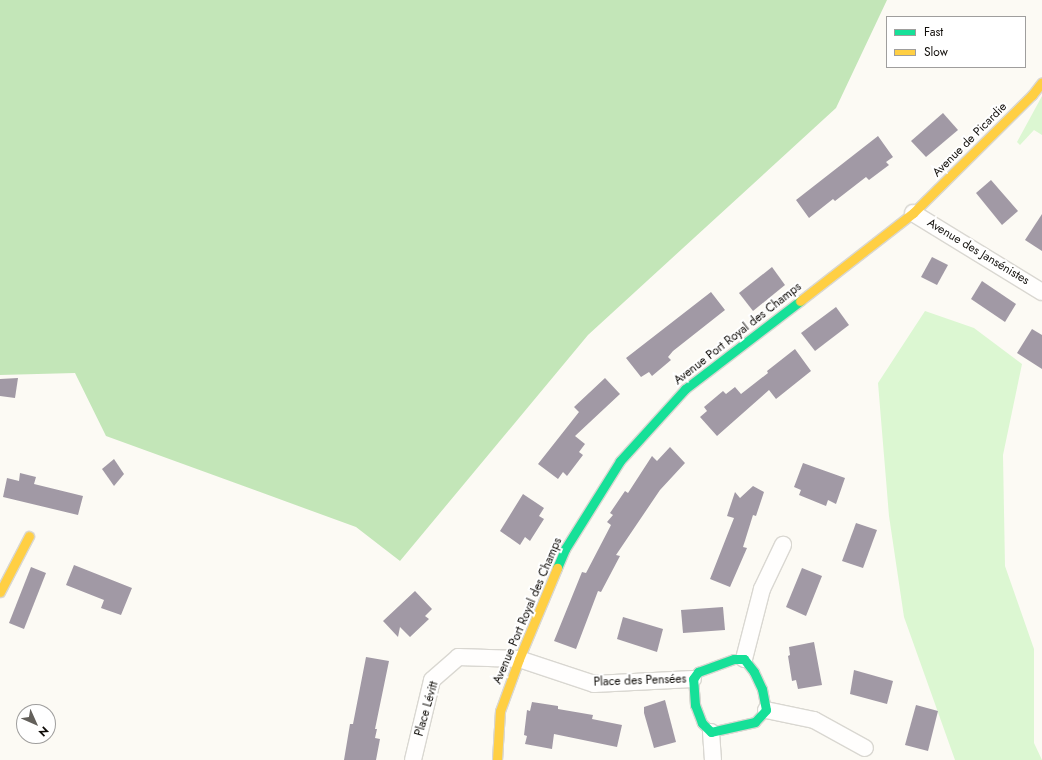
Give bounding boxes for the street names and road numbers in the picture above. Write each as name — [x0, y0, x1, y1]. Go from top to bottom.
street label: Avenue de Picardie — [930, 100, 1010, 180]
street label: Avenue des Jansénistes — [924, 216, 1032, 288]
street label: Avenue Port Royal des Champs — [671, 280, 805, 388]
street label: Avenue Port Royal des Champs — [491, 536, 565, 686]
street label: Place des Pensées — [593, 672, 687, 690]
street label: Place Lévitt — [412, 680, 442, 738]

